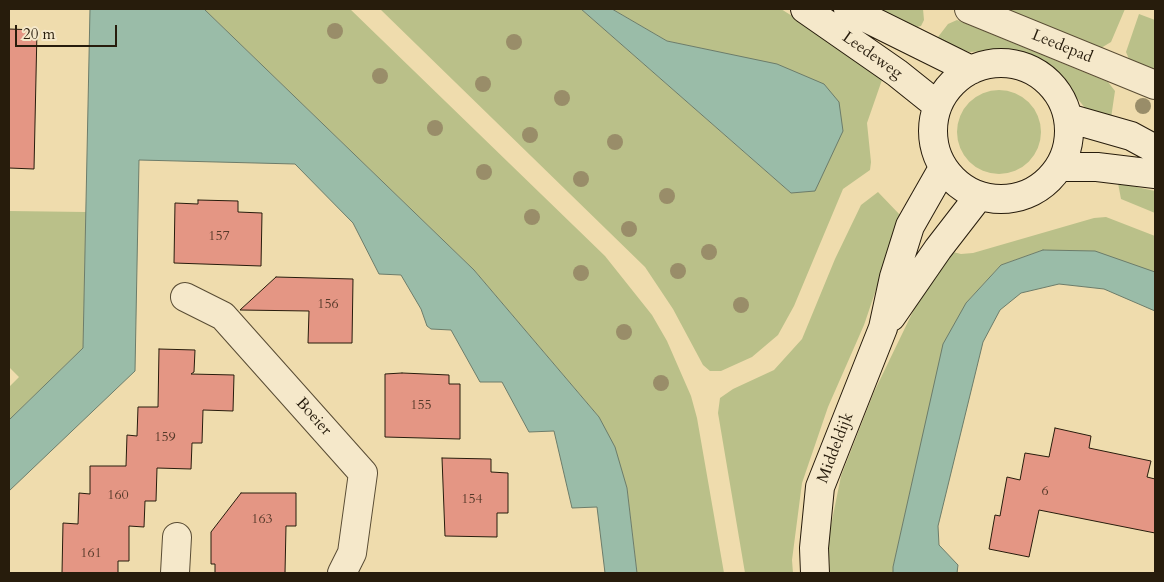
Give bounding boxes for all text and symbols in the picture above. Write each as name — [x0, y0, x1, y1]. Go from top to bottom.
scale bar — [18, 15, 120, 47]
text: 20 m — [23, 24, 55, 44]
street label: Leedepad — [1029, 26, 1095, 68]
street label: Leedeweg — [838, 28, 906, 84]
house number: 157 — [208, 229, 230, 245]
house number: 156 — [317, 297, 339, 313]
street label: Boeier — [291, 394, 335, 440]
house number: 155 — [410, 398, 432, 414]
street label: Middeldijk — [814, 410, 858, 486]
house number: 159 — [154, 430, 176, 446]
house number: 6 — [1041, 484, 1049, 500]
house number: 160 — [107, 488, 129, 504]
house number: 154 — [461, 492, 483, 508]
house number: 163 — [251, 512, 273, 528]
house number: 161 — [80, 546, 102, 562]

